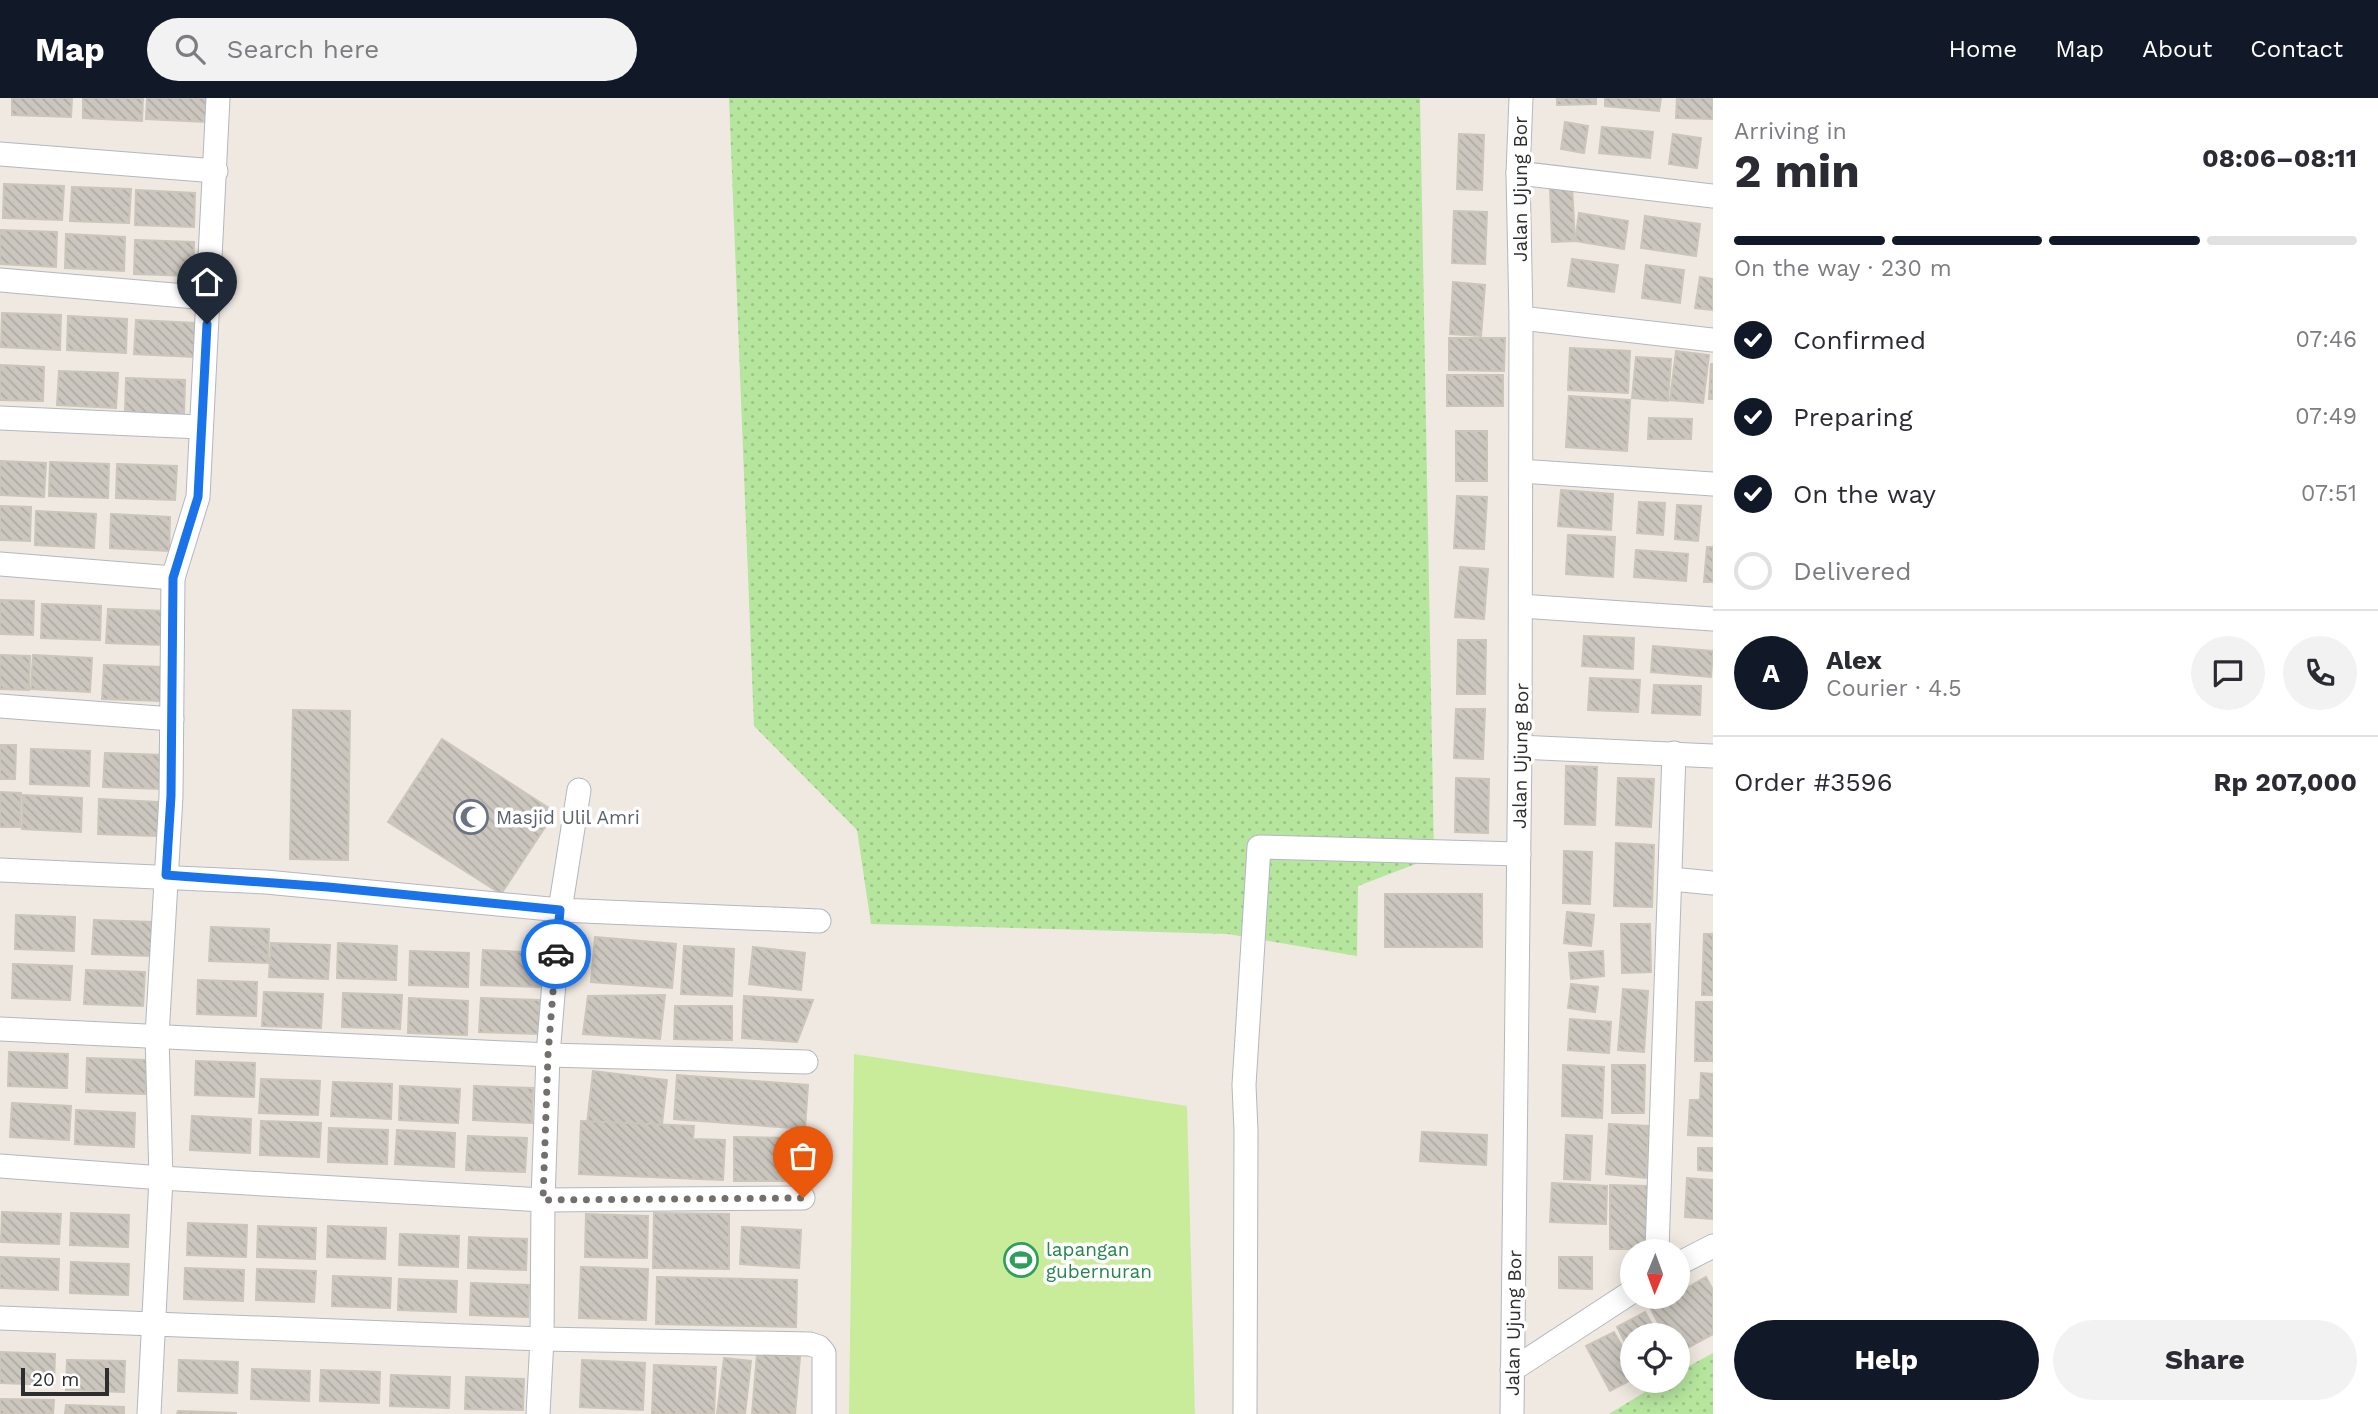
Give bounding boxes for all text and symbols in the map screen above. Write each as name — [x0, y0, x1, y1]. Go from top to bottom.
search box — [147, 18, 637, 81]
text: Map — [35, 30, 105, 69]
icon: search — [171, 30, 209, 68]
text: Search here — [227, 34, 379, 64]
text: Home — [1949, 35, 2017, 63]
text: Map — [2055, 35, 2104, 63]
text: About — [2142, 35, 2212, 63]
text: Contact — [2250, 35, 2343, 63]
street label: Jalan Ujung Bor — [1509, 116, 1532, 262]
text: Arriving in — [1734, 118, 1847, 145]
text: 08:06–08:11 — [2202, 143, 2357, 173]
text: 2 min — [1734, 144, 1860, 198]
pin — [177, 252, 237, 324]
text: On the way · 230 m — [1734, 255, 1952, 282]
icon: home — [188, 263, 226, 301]
icon: check — [1734, 321, 1772, 359]
text: Confirmed — [1793, 325, 1926, 355]
text: 07:46 — [2295, 326, 2357, 353]
icon: check — [1734, 398, 1772, 436]
text: Preparing — [1793, 402, 1913, 432]
text: 07:49 — [2295, 403, 2357, 430]
icon: check — [1734, 475, 1772, 513]
text: On the way — [1793, 479, 1936, 509]
text: 07:51 — [2301, 480, 2357, 507]
text: Delivered — [1793, 556, 1912, 586]
button: chat — [2191, 636, 2265, 710]
button: phone — [2283, 636, 2357, 710]
text: Alex — [1826, 645, 1882, 675]
text: A — [1762, 658, 1780, 688]
text: Courier · 4.5 — [1826, 675, 1962, 702]
street label: Jalan Ujung Bor — [1508, 683, 1533, 829]
text: Order #3596 — [1734, 767, 1892, 797]
text: Rp 207,000 — [2214, 767, 2357, 797]
mosque icon: Masjid Ulil Amri — [452, 798, 490, 836]
place label: Masjid Ulil Amri — [496, 806, 640, 829]
courier — [521, 919, 591, 989]
icon: car — [537, 935, 575, 973]
pin — [773, 1126, 833, 1198]
icon: bag — [784, 1137, 822, 1175]
place label: lapangan gubernuran — [1046, 1238, 1152, 1283]
north arrow — [1620, 1239, 1690, 1309]
map controls — [1620, 1239, 1690, 1393]
sports icon: lapangan gubernuran — [1002, 1241, 1040, 1279]
street label: Jalan Ujung Bor — [1501, 1250, 1526, 1396]
button: Help — [1734, 1320, 2039, 1400]
button: Share — [2053, 1320, 2357, 1400]
button: locate — [1620, 1323, 1690, 1393]
scale bar — [21, 1365, 108, 1397]
text: 20 m — [32, 1368, 79, 1391]

